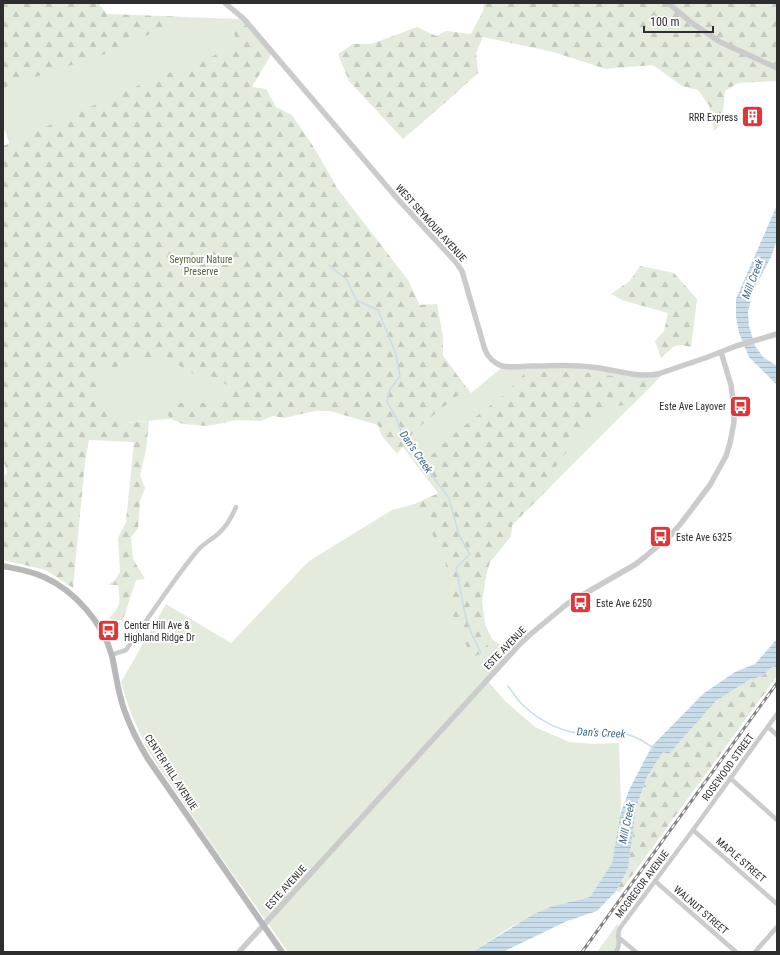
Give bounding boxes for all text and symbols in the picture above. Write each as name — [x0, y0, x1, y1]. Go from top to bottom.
scale bar — [644, 8, 713, 34]
text: 100 m — [650, 15, 680, 29]
building icon: RRR Express — [740, 104, 766, 130]
place label: RRR Express — [689, 112, 738, 123]
street label: WEST SEYMOUR AVENUE — [393, 182, 469, 264]
park label: Seymour Nature Preserve — [169, 254, 233, 277]
water label: Mill Creek — [739, 257, 767, 301]
bus stop icon: Este Ave Layover — [728, 393, 754, 419]
place label: Este Ave Layover — [659, 401, 726, 412]
water label: Dan’s Creek — [397, 428, 435, 476]
bus stop icon: Este Ave 6325 — [647, 524, 673, 550]
place label: Este Ave 6325 — [676, 532, 732, 543]
bus stop icon: Este Ave 6250 — [567, 590, 593, 616]
place label: Este Ave 6250 — [596, 598, 652, 609]
bus stop icon: Center Hill Ave & Highland Ridge Dr — [96, 618, 122, 644]
place label: Center Hill Ave & Highland Ridge Dr — [124, 620, 195, 643]
street label: ESTE AVENUE — [482, 624, 528, 672]
water label: Dan’s Creek — [576, 725, 626, 741]
street label: ROSEWOOD STREET — [700, 731, 756, 803]
street label: CENTER HILL AVENUE — [143, 732, 200, 812]
water label: Mill Creek — [616, 801, 638, 845]
street label: MAPLE STREET — [714, 836, 768, 884]
street label: MCGREGOR AVENUE — [613, 848, 671, 920]
street label: ESTE AVENUE — [263, 863, 309, 911]
street label: WALNUT STREET — [672, 884, 730, 936]

